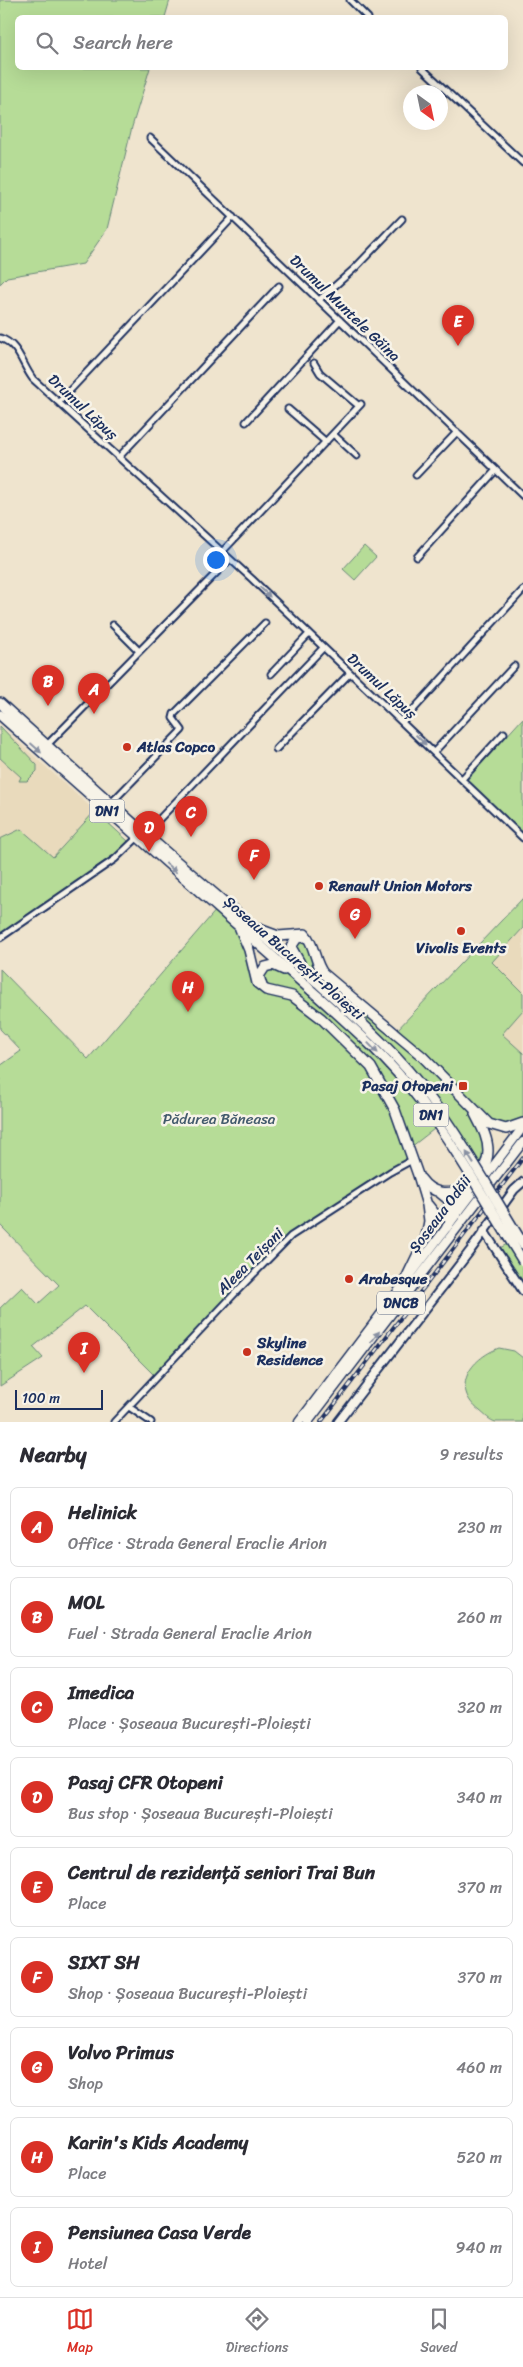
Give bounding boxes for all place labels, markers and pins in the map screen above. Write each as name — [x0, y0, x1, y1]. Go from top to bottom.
pin: E — [442, 305, 474, 346]
pin: B — [32, 665, 64, 706]
pin: A — [78, 673, 110, 714]
place label: Atlas Copco — [136, 734, 216, 760]
marker: Atlas Copco — [121, 741, 133, 753]
pin: C — [175, 796, 207, 837]
pin: D — [133, 811, 165, 852]
pin: F — [238, 839, 270, 880]
place label: Renault Union Motors — [328, 873, 473, 899]
marker: Renault Union Motors — [313, 880, 325, 892]
pin: G — [339, 898, 371, 939]
marker: Vivolis Events — [455, 925, 467, 937]
place label: Vivolis Events — [416, 935, 507, 961]
pin: H — [172, 971, 204, 1012]
place label: Pasaj Otopeni — [362, 1073, 454, 1099]
marker: Pasaj Otopeni — [457, 1080, 469, 1092]
place label: Arabesque — [358, 1266, 428, 1292]
marker: Arabesque — [343, 1273, 355, 1285]
place label: Skyline Residence — [256, 1330, 324, 1373]
pin: I — [68, 1332, 100, 1373]
marker: Skyline Residence — [241, 1346, 253, 1358]

